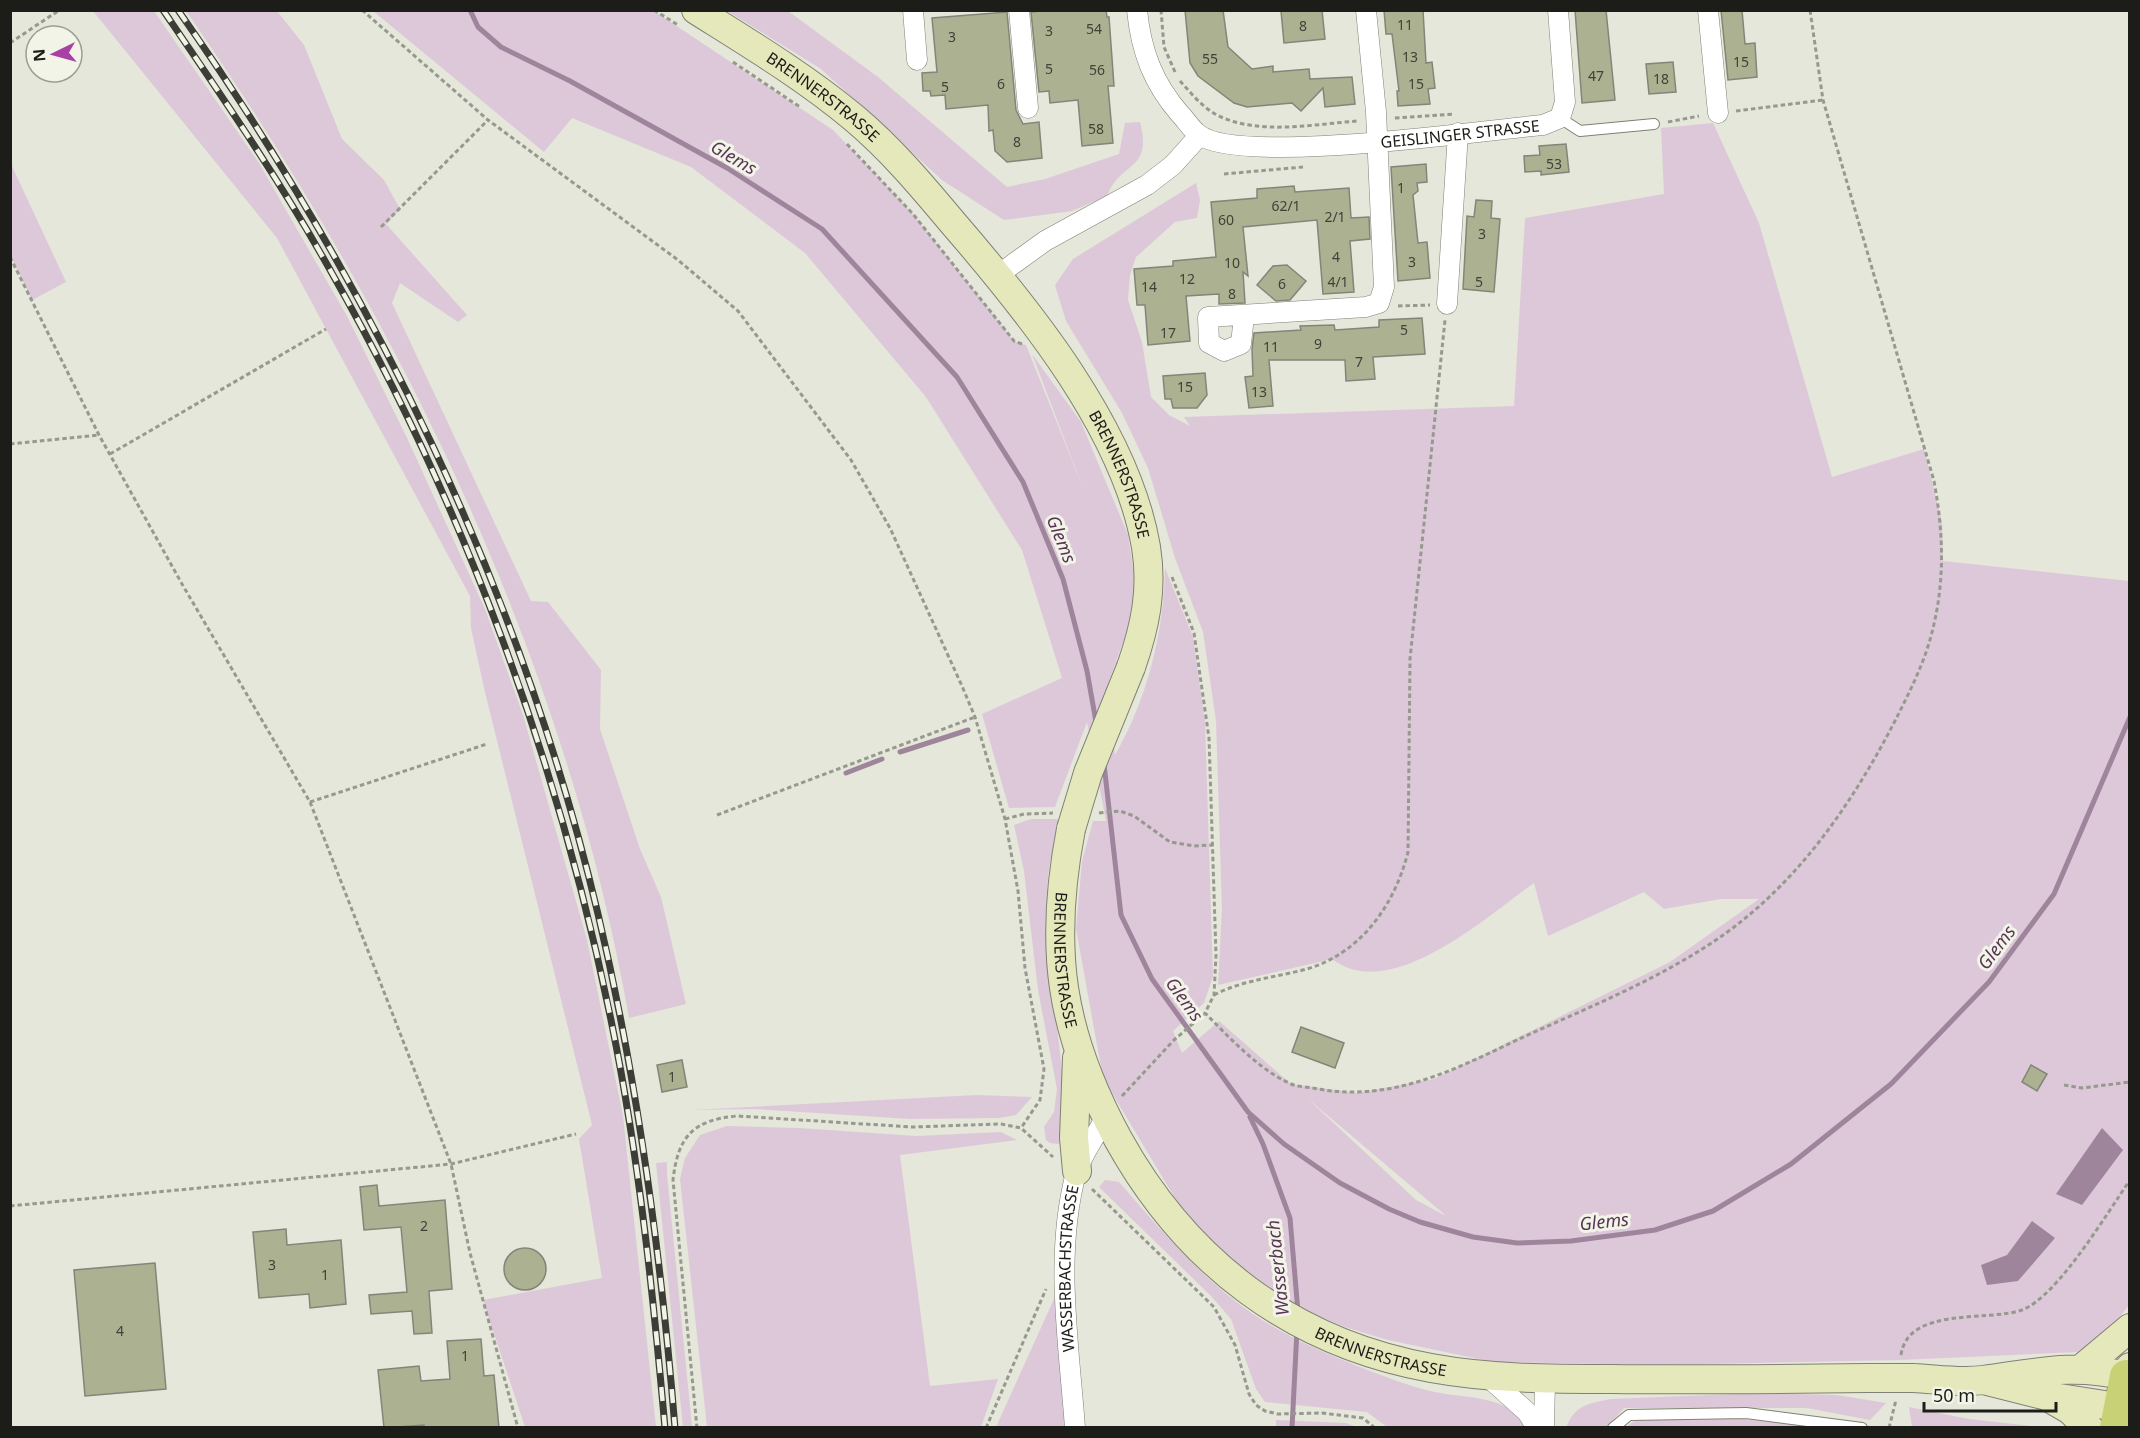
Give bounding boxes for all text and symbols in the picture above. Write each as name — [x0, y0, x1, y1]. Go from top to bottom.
house number: 11 — [1397, 15, 1413, 34]
house number: 8 — [1299, 16, 1307, 35]
house number: 54 — [1086, 19, 1102, 38]
house number: 3 — [1045, 21, 1053, 40]
north arrow — [24, 24, 84, 84]
house number: 3 — [948, 27, 956, 46]
street label: BRENNERSTRASSE — [762, 47, 885, 147]
house number: 13 — [1402, 47, 1418, 66]
text: N — [28, 48, 51, 63]
house number: 55 — [1202, 49, 1218, 68]
house number: 15 — [1733, 52, 1749, 71]
house number: 5 — [1045, 59, 1053, 78]
house number: 56 — [1089, 60, 1105, 79]
house number: 47 — [1588, 66, 1604, 85]
house number: 18 — [1653, 69, 1669, 88]
house number: 6 — [997, 74, 1005, 93]
house number: 15 — [1408, 74, 1424, 93]
house number: 5 — [941, 77, 949, 96]
street label: GEISLINGER STRASSE — [1379, 114, 1541, 153]
house number: 58 — [1088, 119, 1104, 138]
house number: 8 — [1013, 132, 1021, 151]
water label: Glems — [707, 134, 762, 180]
house number: 53 — [1546, 154, 1562, 173]
house number: 1 — [1397, 178, 1405, 197]
house number: 62/1 — [1271, 196, 1301, 215]
house number: 2/1 — [1324, 207, 1346, 226]
house number: 60 — [1218, 210, 1234, 229]
house number: 3 — [1478, 224, 1486, 243]
house number: 4 — [1332, 247, 1340, 266]
house number: 3 — [1408, 252, 1416, 271]
house number: 10 — [1224, 253, 1240, 272]
house number: 12 — [1179, 269, 1195, 288]
house number: 4/1 — [1327, 272, 1349, 291]
house number: 5 — [1475, 272, 1483, 291]
house number: 6 — [1278, 274, 1286, 293]
house number: 14 — [1141, 277, 1157, 296]
house number: 8 — [1228, 284, 1236, 303]
house number: 5 — [1400, 320, 1408, 339]
house number: 17 — [1160, 323, 1176, 342]
house number: 9 — [1314, 334, 1322, 353]
house number: 11 — [1263, 337, 1279, 356]
house number: 7 — [1355, 352, 1363, 371]
house number: 15 — [1177, 377, 1193, 396]
house number: 13 — [1251, 382, 1267, 401]
street label: BRENNERSTRASSE — [1084, 406, 1155, 540]
water label: Glems — [1042, 512, 1082, 567]
street label: BRENNERSTRASSE — [1049, 891, 1083, 1030]
water label: Glems — [1972, 920, 2021, 974]
water label: Glems — [1161, 972, 1209, 1026]
house number: 1 — [668, 1067, 676, 1086]
street label: WASSERBACHSTRASSE — [1053, 1183, 1084, 1353]
water label: Glems — [1578, 1206, 1630, 1236]
house number: 2 — [420, 1216, 428, 1235]
water label: Wasserbach — [1260, 1219, 1294, 1317]
house number: 3 — [268, 1255, 276, 1274]
house number: 1 — [321, 1265, 329, 1284]
house number: 4 — [116, 1321, 124, 1340]
street label: BRENNERSTRASSE — [1311, 1321, 1448, 1381]
house number: 1 — [461, 1346, 469, 1365]
scale bar — [1924, 1375, 2056, 1413]
text: 50 m — [1933, 1383, 1975, 1407]

